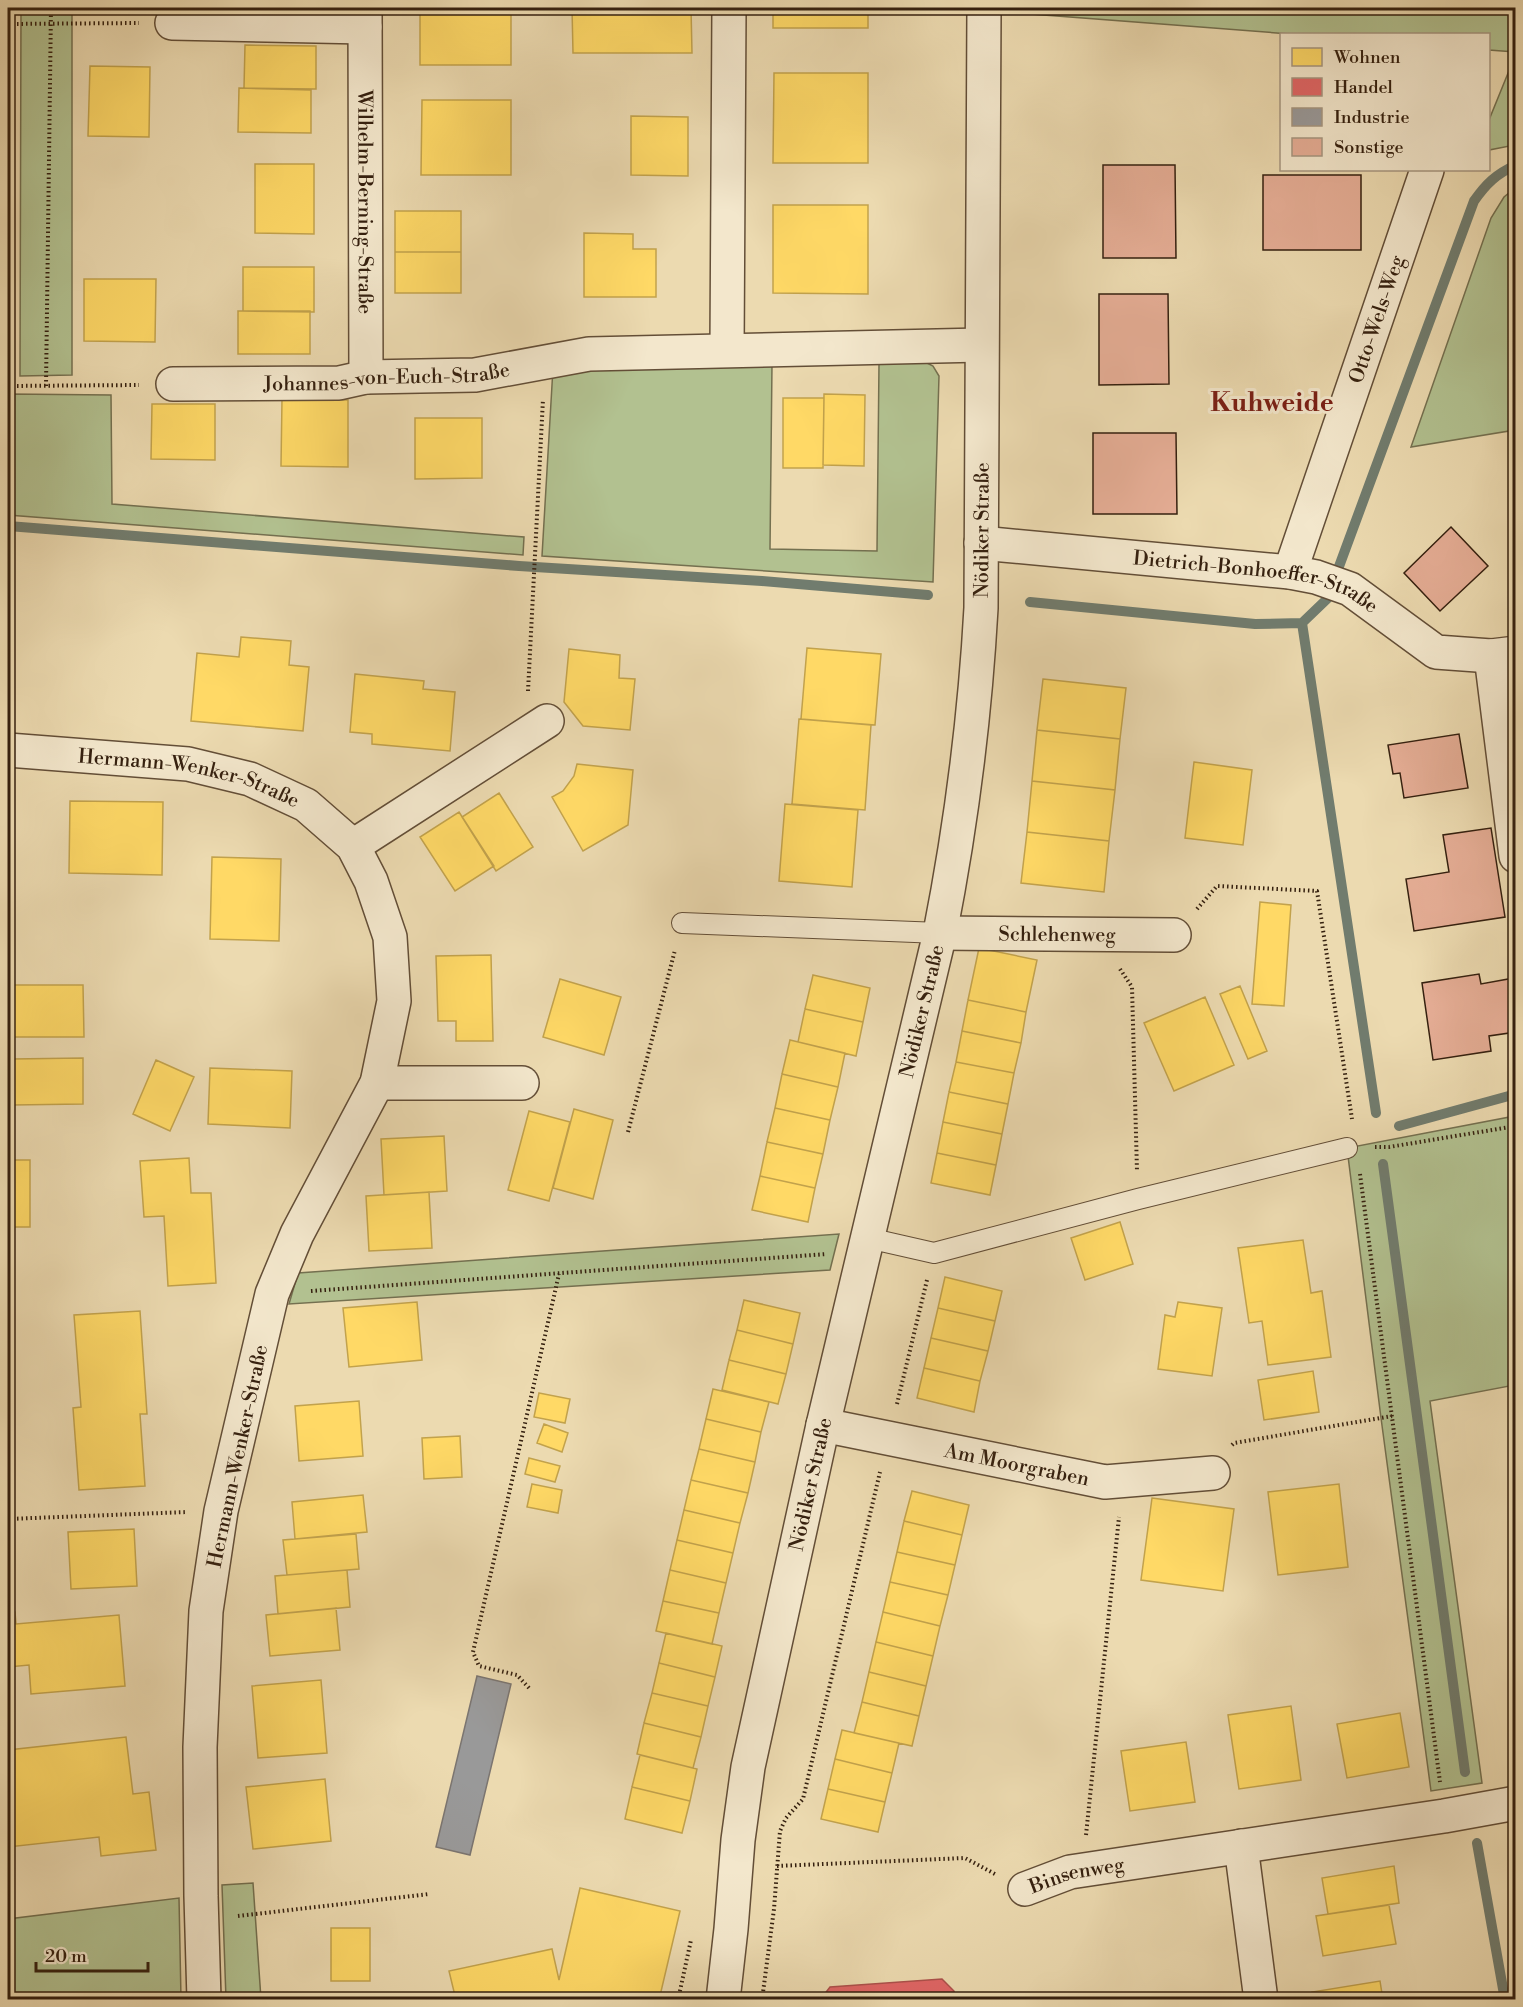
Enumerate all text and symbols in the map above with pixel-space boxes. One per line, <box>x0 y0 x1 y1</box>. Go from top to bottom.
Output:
legend <box>1280 33 1490 171</box>
text: Wohnen <box>1333 46 1401 69</box>
text: Handel <box>1334 76 1394 99</box>
street label: Wilhelm-Berning-Straße <box>351 89 377 314</box>
text: Industrie <box>1334 106 1410 129</box>
text: Sonstige <box>1334 136 1404 159</box>
street label: Otto-Wels-Weg <box>1344 252 1411 387</box>
street label: Johannes-von-Euch-Straße <box>262 358 512 397</box>
district label: Kuhweide <box>1210 387 1334 419</box>
street label: Nödiker Straße <box>970 462 996 598</box>
street label: Dietrich-Bonhoeffer-Straße <box>1132 546 1383 619</box>
street label: Hermann-Wenker-Straße <box>77 744 303 814</box>
street label: Schlehenweg <box>998 922 1116 949</box>
street label: Nödiker Straße <box>895 943 951 1080</box>
street label: Hermann-Wenker-Straße <box>203 1343 274 1570</box>
street label: Nödiker Straße <box>785 1415 838 1553</box>
street label: Am Moorgraben <box>941 1439 1091 1493</box>
street label: Binsenweg <box>1025 1853 1127 1901</box>
scale bar <box>36 1935 148 1973</box>
text: 20 m <box>45 1945 87 1968</box>

